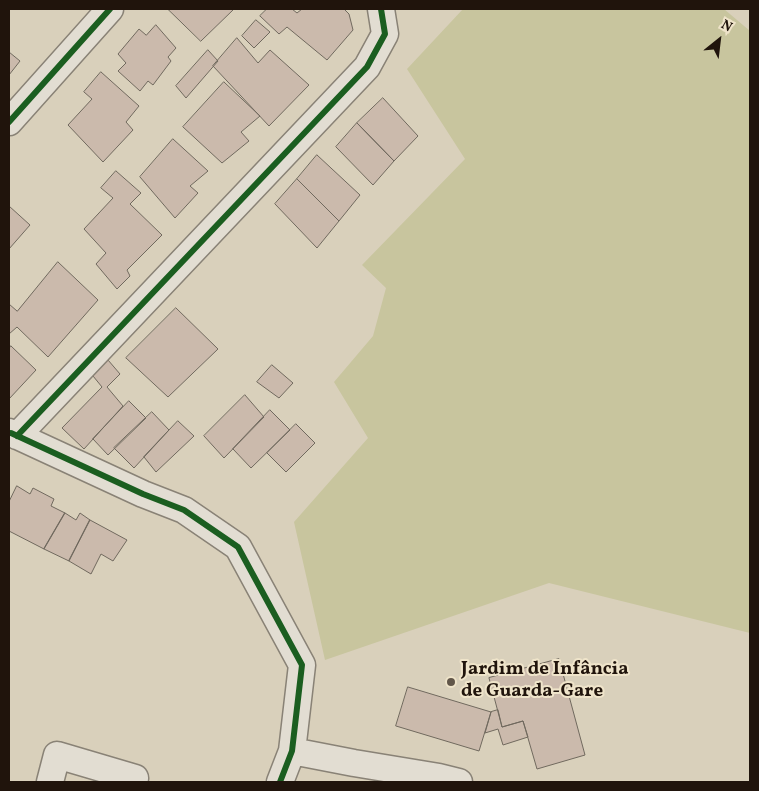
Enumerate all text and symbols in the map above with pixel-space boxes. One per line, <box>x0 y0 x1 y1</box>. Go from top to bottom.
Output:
north arrow <box>694 15 744 65</box>
text: N <box>717 16 736 37</box>
place label: Jardim de Infância de Guarda-Gare <box>461 660 629 704</box>
marker: Jardim de Infância de Guarda-Gare <box>445 676 457 688</box>

